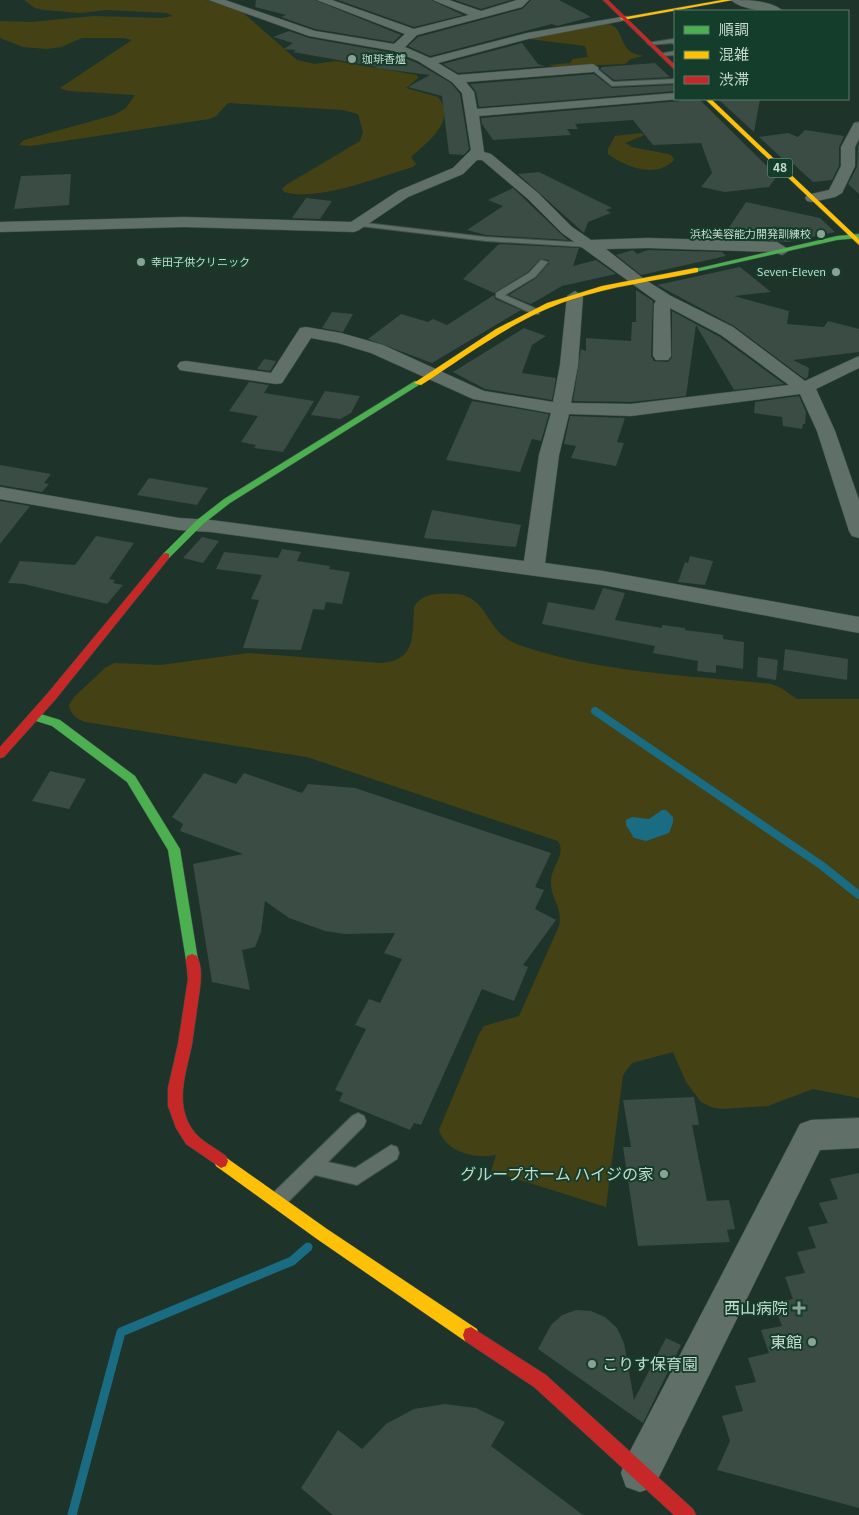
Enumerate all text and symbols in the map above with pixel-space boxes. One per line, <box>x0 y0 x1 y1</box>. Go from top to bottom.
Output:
legend <box>674 10 849 100</box>
text: 順調 <box>719 18 749 39</box>
text: 混雑 <box>719 43 749 64</box>
place label: 珈琲香爐 <box>362 50 406 66</box>
marker: 珈琲香爐 <box>346 53 358 65</box>
text: 渋滞 <box>719 68 749 89</box>
road number: 48 <box>768 158 792 178</box>
place label: 浜松美容能力開発訓練校 <box>690 225 811 241</box>
marker: 浜松美容能力開発訓練校 <box>815 228 827 240</box>
place label: 幸田子供クリニック <box>151 253 250 269</box>
marker: 幸田子供クリニック <box>135 256 147 268</box>
place label: Seven-Eleven <box>757 263 826 279</box>
marker: Seven-Eleven <box>830 266 842 278</box>
place label: グループホーム ハイジの家 <box>460 1161 654 1185</box>
marker: グループホーム ハイジの家 <box>658 1168 670 1180</box>
place label: 西山病院 <box>724 1295 788 1319</box>
marker: 西山病院 <box>792 1301 806 1315</box>
place label: 東館 <box>770 1329 802 1353</box>
marker: 東館 <box>806 1336 818 1348</box>
place label: こりす保育園 <box>602 1351 698 1375</box>
marker: こりす保育園 <box>586 1358 598 1370</box>

